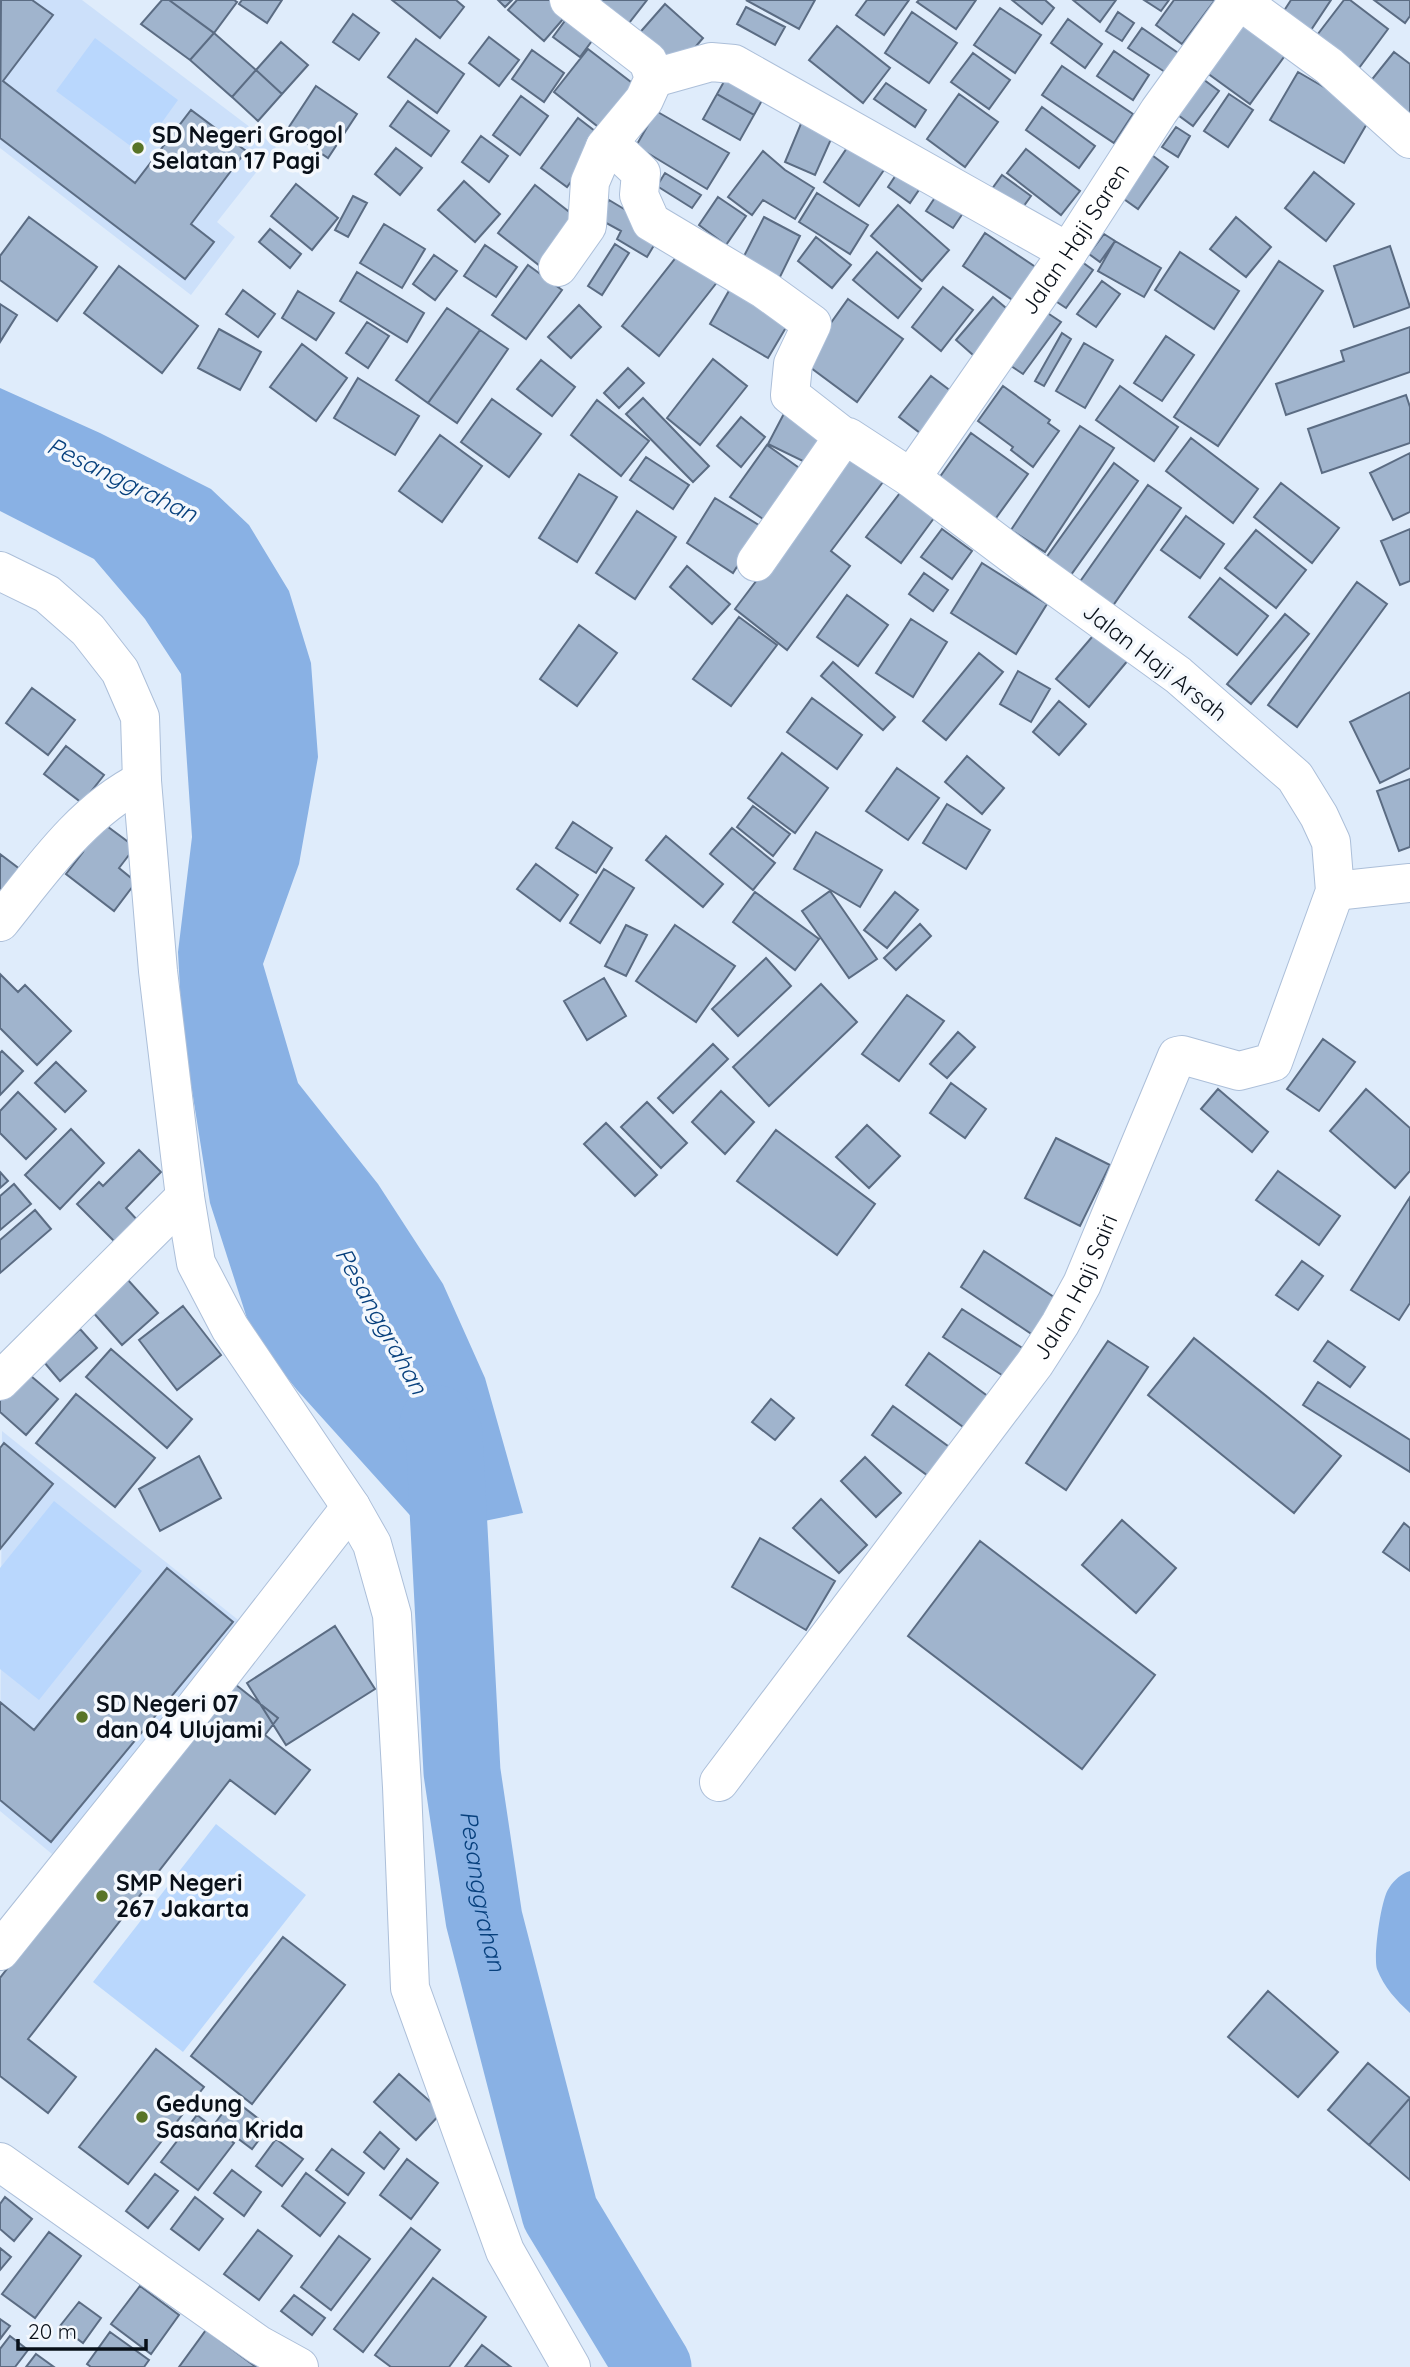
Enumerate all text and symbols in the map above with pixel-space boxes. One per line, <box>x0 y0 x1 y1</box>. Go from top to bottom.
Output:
place label: SD Negeri Grogol Selatan 17 Pagi <box>152 120 343 175</box>
marker: SD Negeri Grogol Selatan 17 Pagi <box>130 140 146 156</box>
street label: Jalan Haji Saren <box>1014 158 1135 320</box>
water label: Pesanggrahan <box>43 430 203 529</box>
street label: Jalan Haji Arsah <box>1077 596 1233 727</box>
street label: Jalan Haji Sairi <box>1026 1210 1123 1365</box>
water label: Pesanggrahan <box>329 1242 435 1400</box>
place label: SD Negeri 07 dan 04 Ulujami <box>96 1689 262 1744</box>
marker: SD Negeri 07 dan 04 Ulujami <box>74 1709 90 1725</box>
water label: Pesanggrahan <box>454 1809 513 1976</box>
place label: SMP Negeri 267 Jakarta <box>116 1868 249 1923</box>
marker: SMP Negeri 267 Jakarta <box>94 1888 110 1904</box>
place label: Gedung Sasana Krida <box>156 2089 304 2144</box>
marker: Gedung Sasana Krida <box>134 2109 150 2125</box>
scale bar <box>18 2308 145 2352</box>
text: 20 m <box>28 2318 77 2344</box>

